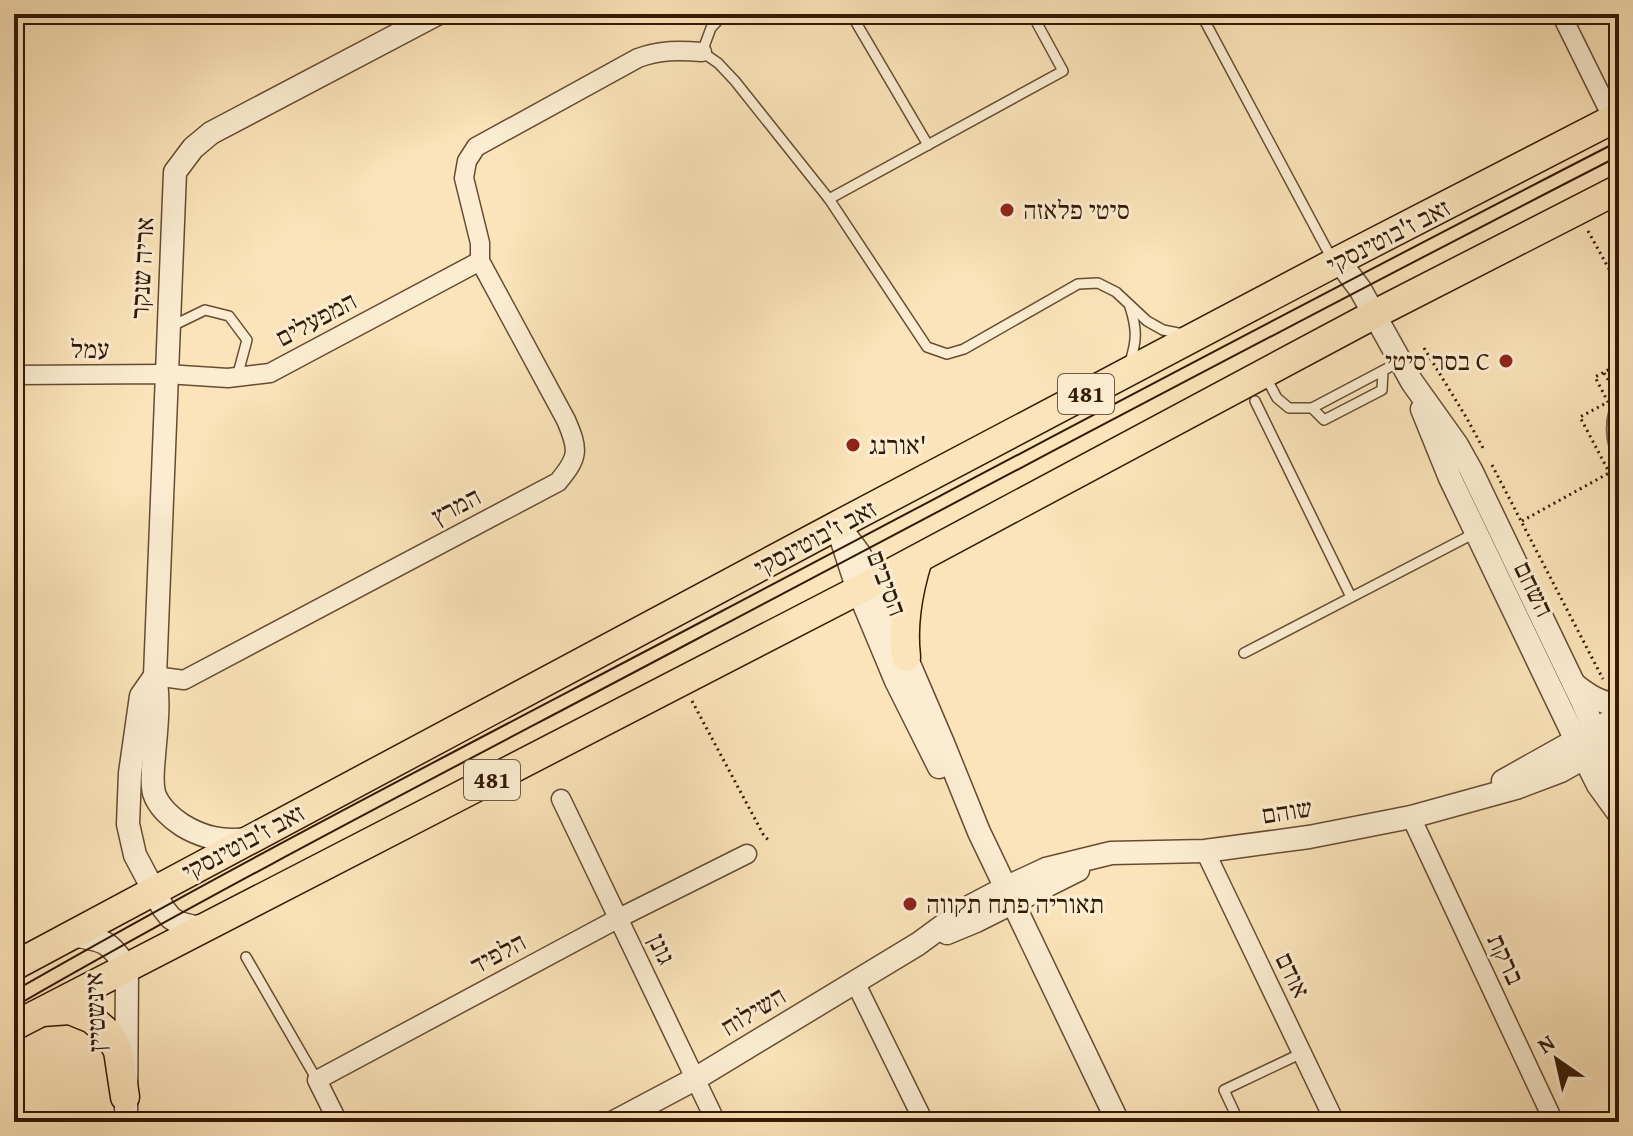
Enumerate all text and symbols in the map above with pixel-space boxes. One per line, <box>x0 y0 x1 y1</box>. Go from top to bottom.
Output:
street label: זאב ז'בוטינסקי <box>1319 188 1456 283</box>
place label: סיטי פלאזה <box>1023 190 1130 229</box>
marker: סיטי פלאזה <box>998 201 1016 219</box>
street label: אריה שנקר <box>119 216 164 320</box>
street label: המפעלים <box>268 281 363 356</box>
street label: עמל <box>71 329 109 368</box>
place label: בסר סיטי C <box>1385 341 1490 380</box>
marker: בסר סיטי C <box>1497 352 1515 370</box>
road number: 481 <box>1058 374 1114 414</box>
place label: אורנג' <box>869 425 927 464</box>
marker: אורנג' <box>844 436 862 454</box>
street label: המרץ <box>424 476 488 535</box>
street label: זאב ז'בוטינסקי <box>746 489 883 586</box>
street label: הסיבים <box>857 544 918 621</box>
street label: השחם <box>1504 554 1565 623</box>
road number: 481 <box>464 760 520 800</box>
street label: שוהם <box>1259 787 1315 834</box>
street label: זאב ז'בוטינסקי <box>174 793 311 890</box>
place label: תאוריה פתח תקווה <box>926 884 1104 923</box>
marker: תאוריה פתח תקווה <box>901 895 919 913</box>
street label: הלפיד <box>463 922 533 983</box>
street label: גונן <box>638 927 687 971</box>
street label: ברקת <box>1478 927 1535 991</box>
street label: אודם <box>1266 945 1321 1004</box>
street label: אינשטיין <box>73 971 116 1053</box>
street label: השילוח <box>712 976 793 1045</box>
north arrow <box>1517 1020 1597 1100</box>
text: N <box>1531 1026 1561 1061</box>

